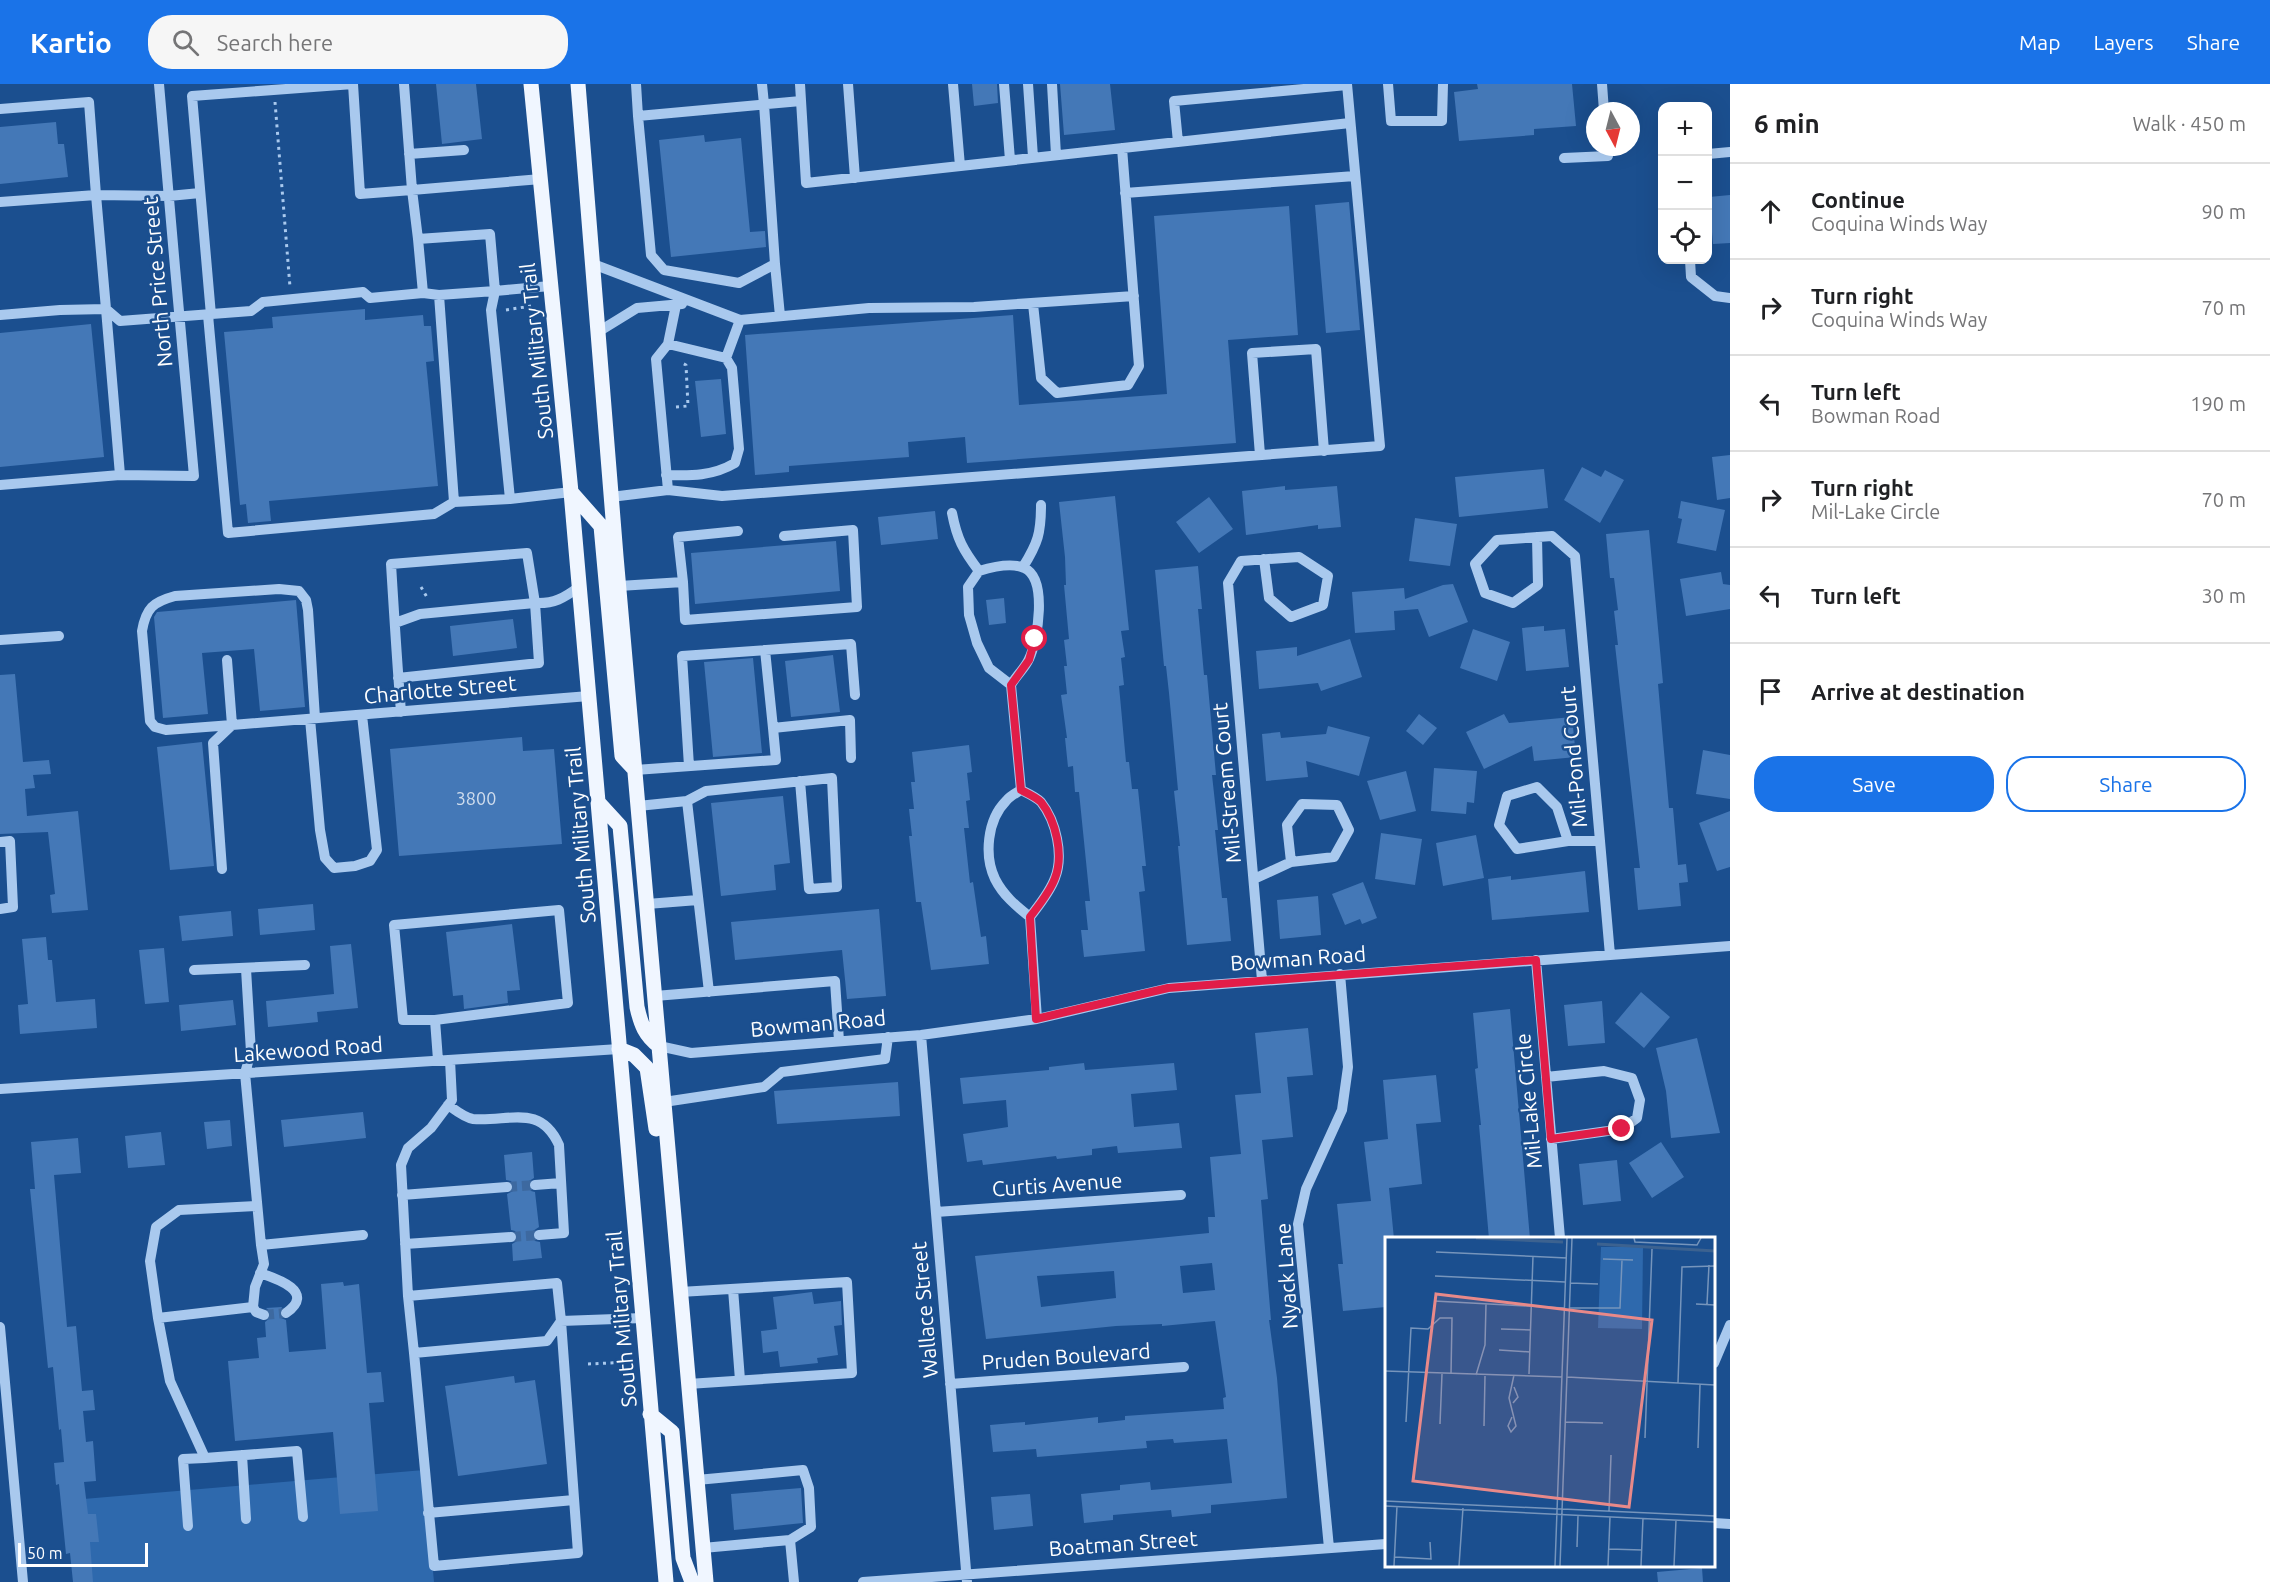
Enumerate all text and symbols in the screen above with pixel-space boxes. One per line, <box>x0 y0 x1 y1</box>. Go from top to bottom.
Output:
search box <box>148 15 568 69</box>
icon: search <box>169 26 202 59</box>
text: Kartio <box>30 27 112 58</box>
text: Search here <box>217 30 333 55</box>
text: Map <box>2019 30 2060 54</box>
text: Layers <box>2093 30 2154 54</box>
text: Share <box>2187 30 2240 54</box>
north arrow <box>1586 102 1640 156</box>
map controls <box>1658 102 1712 264</box>
button: + <box>1658 102 1712 156</box>
text: 6 min <box>1754 109 1820 138</box>
text: Walk · 450 m <box>2133 112 2246 135</box>
button: − <box>1658 156 1712 210</box>
text: Continue <box>1811 187 1905 212</box>
icon: ahead <box>1754 195 1787 228</box>
street label: North Price Street <box>138 196 176 368</box>
text: 90 m <box>2202 200 2246 223</box>
button: locate <box>1658 210 1712 264</box>
text: Coquina Winds Way <box>1811 212 1987 235</box>
street label: South Military Trail <box>515 262 557 440</box>
text: Turn right <box>1811 283 1913 308</box>
icon: right <box>1754 291 1787 324</box>
text: 70 m <box>2202 296 2246 319</box>
text: Coquina Winds Way <box>1811 308 1987 331</box>
text: Turn left <box>1811 379 1901 404</box>
icon: left <box>1754 387 1787 420</box>
text: 190 m <box>2190 392 2246 415</box>
text: Bowman Road <box>1811 404 1941 427</box>
text: Turn right <box>1811 475 1913 500</box>
icon: right <box>1754 483 1787 516</box>
text: 70 m <box>2202 488 2246 511</box>
text: Mil-Lake Circle <box>1811 500 1940 523</box>
icon: left <box>1754 579 1787 612</box>
text: Turn left <box>1811 583 1901 608</box>
text: 30 m <box>2202 584 2246 607</box>
route start <box>1021 625 1047 651</box>
street label: Charlotte Street <box>363 670 517 708</box>
icon: arrive <box>1754 675 1787 708</box>
text: Arrive at destination <box>1811 679 2025 704</box>
street label: Mil-Pond Court <box>1555 685 1591 829</box>
street label: Mil-Stream Court <box>1207 702 1245 864</box>
street label: South Military Trail <box>560 746 600 924</box>
button: Save <box>1754 756 1994 812</box>
button: Share <box>2006 756 2246 812</box>
house number: 3800 <box>456 788 496 808</box>
street label: Bowman Road <box>1229 941 1367 975</box>
street label: Bowman Road <box>749 1005 887 1041</box>
street label: Lakewood Road <box>233 1032 383 1066</box>
street label: Mil-Lake Circle <box>1510 1032 1546 1170</box>
route end <box>1608 1115 1634 1141</box>
street label: Curtis Avenue <box>991 1167 1123 1201</box>
street label: Nyack Lane <box>1270 1222 1302 1330</box>
street label: South Military Trail <box>601 1230 641 1408</box>
inset map <box>1385 1237 1715 1567</box>
street label: Wallace Street <box>906 1241 942 1379</box>
street label: Pruden Boulevard <box>981 1338 1151 1374</box>
street label: Boatman Street <box>1048 1526 1198 1560</box>
scale bar <box>18 1540 148 1568</box>
text: 50 m <box>27 1544 63 1562</box>

